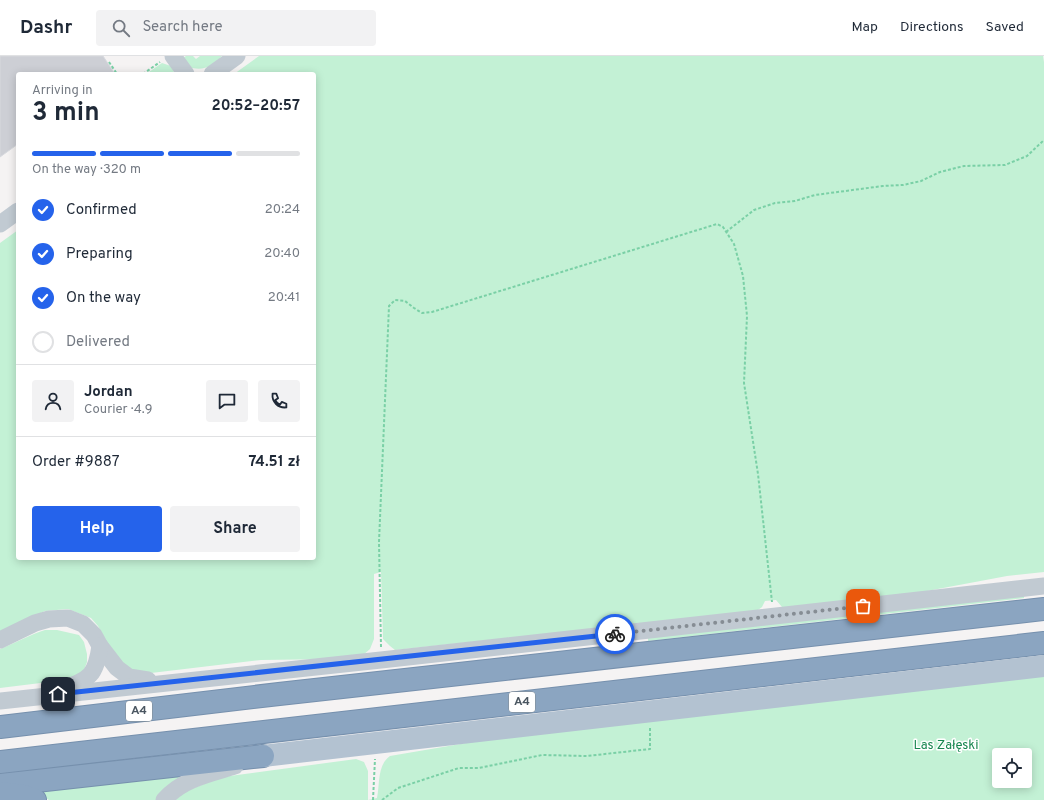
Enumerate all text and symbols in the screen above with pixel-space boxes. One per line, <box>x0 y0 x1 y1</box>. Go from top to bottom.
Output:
search box <box>96 10 376 46</box>
text: Dashr <box>20 16 72 40</box>
icon: search <box>110 17 132 39</box>
text: Search here <box>142 18 223 37</box>
text: Map <box>852 19 878 36</box>
text: Directions <box>900 19 964 36</box>
text: Saved <box>986 19 1024 36</box>
text: Arriving in <box>32 83 93 99</box>
text: 3 min <box>32 97 100 130</box>
text: 20:52–20:57 <box>212 97 300 116</box>
text: On the way · 320 m <box>32 162 141 178</box>
icon: check <box>32 199 54 221</box>
text: Confirmed <box>66 201 137 220</box>
text: 20:24 <box>265 202 300 218</box>
icon: check <box>32 243 54 265</box>
text: Preparing <box>66 245 133 264</box>
text: 20:40 <box>264 246 300 262</box>
icon: check <box>32 287 54 309</box>
text: On the way <box>66 289 141 308</box>
text: 20:41 <box>268 290 300 306</box>
text: Delivered <box>66 333 130 352</box>
button: person <box>32 380 74 422</box>
button: chat <box>206 380 248 422</box>
button: phone <box>258 380 300 422</box>
text: Jordan <box>84 383 133 402</box>
text: Courier · 4.9 <box>84 402 152 418</box>
text: Order #9887 <box>32 453 120 472</box>
text: 74.51 zł <box>248 453 300 472</box>
button: Help <box>32 506 162 552</box>
button: Share <box>170 506 300 552</box>
pin <box>846 589 880 623</box>
icon: bag <box>852 595 874 617</box>
courier <box>595 614 635 654</box>
icon: bike <box>604 623 626 645</box>
pin <box>41 677 75 711</box>
icon: home <box>47 683 69 705</box>
road number: A4 <box>509 692 535 712</box>
road number: A4 <box>126 701 152 721</box>
park label: Las Załęski <box>913 738 979 754</box>
map controls <box>992 748 1032 788</box>
button: locate <box>992 748 1032 788</box>

